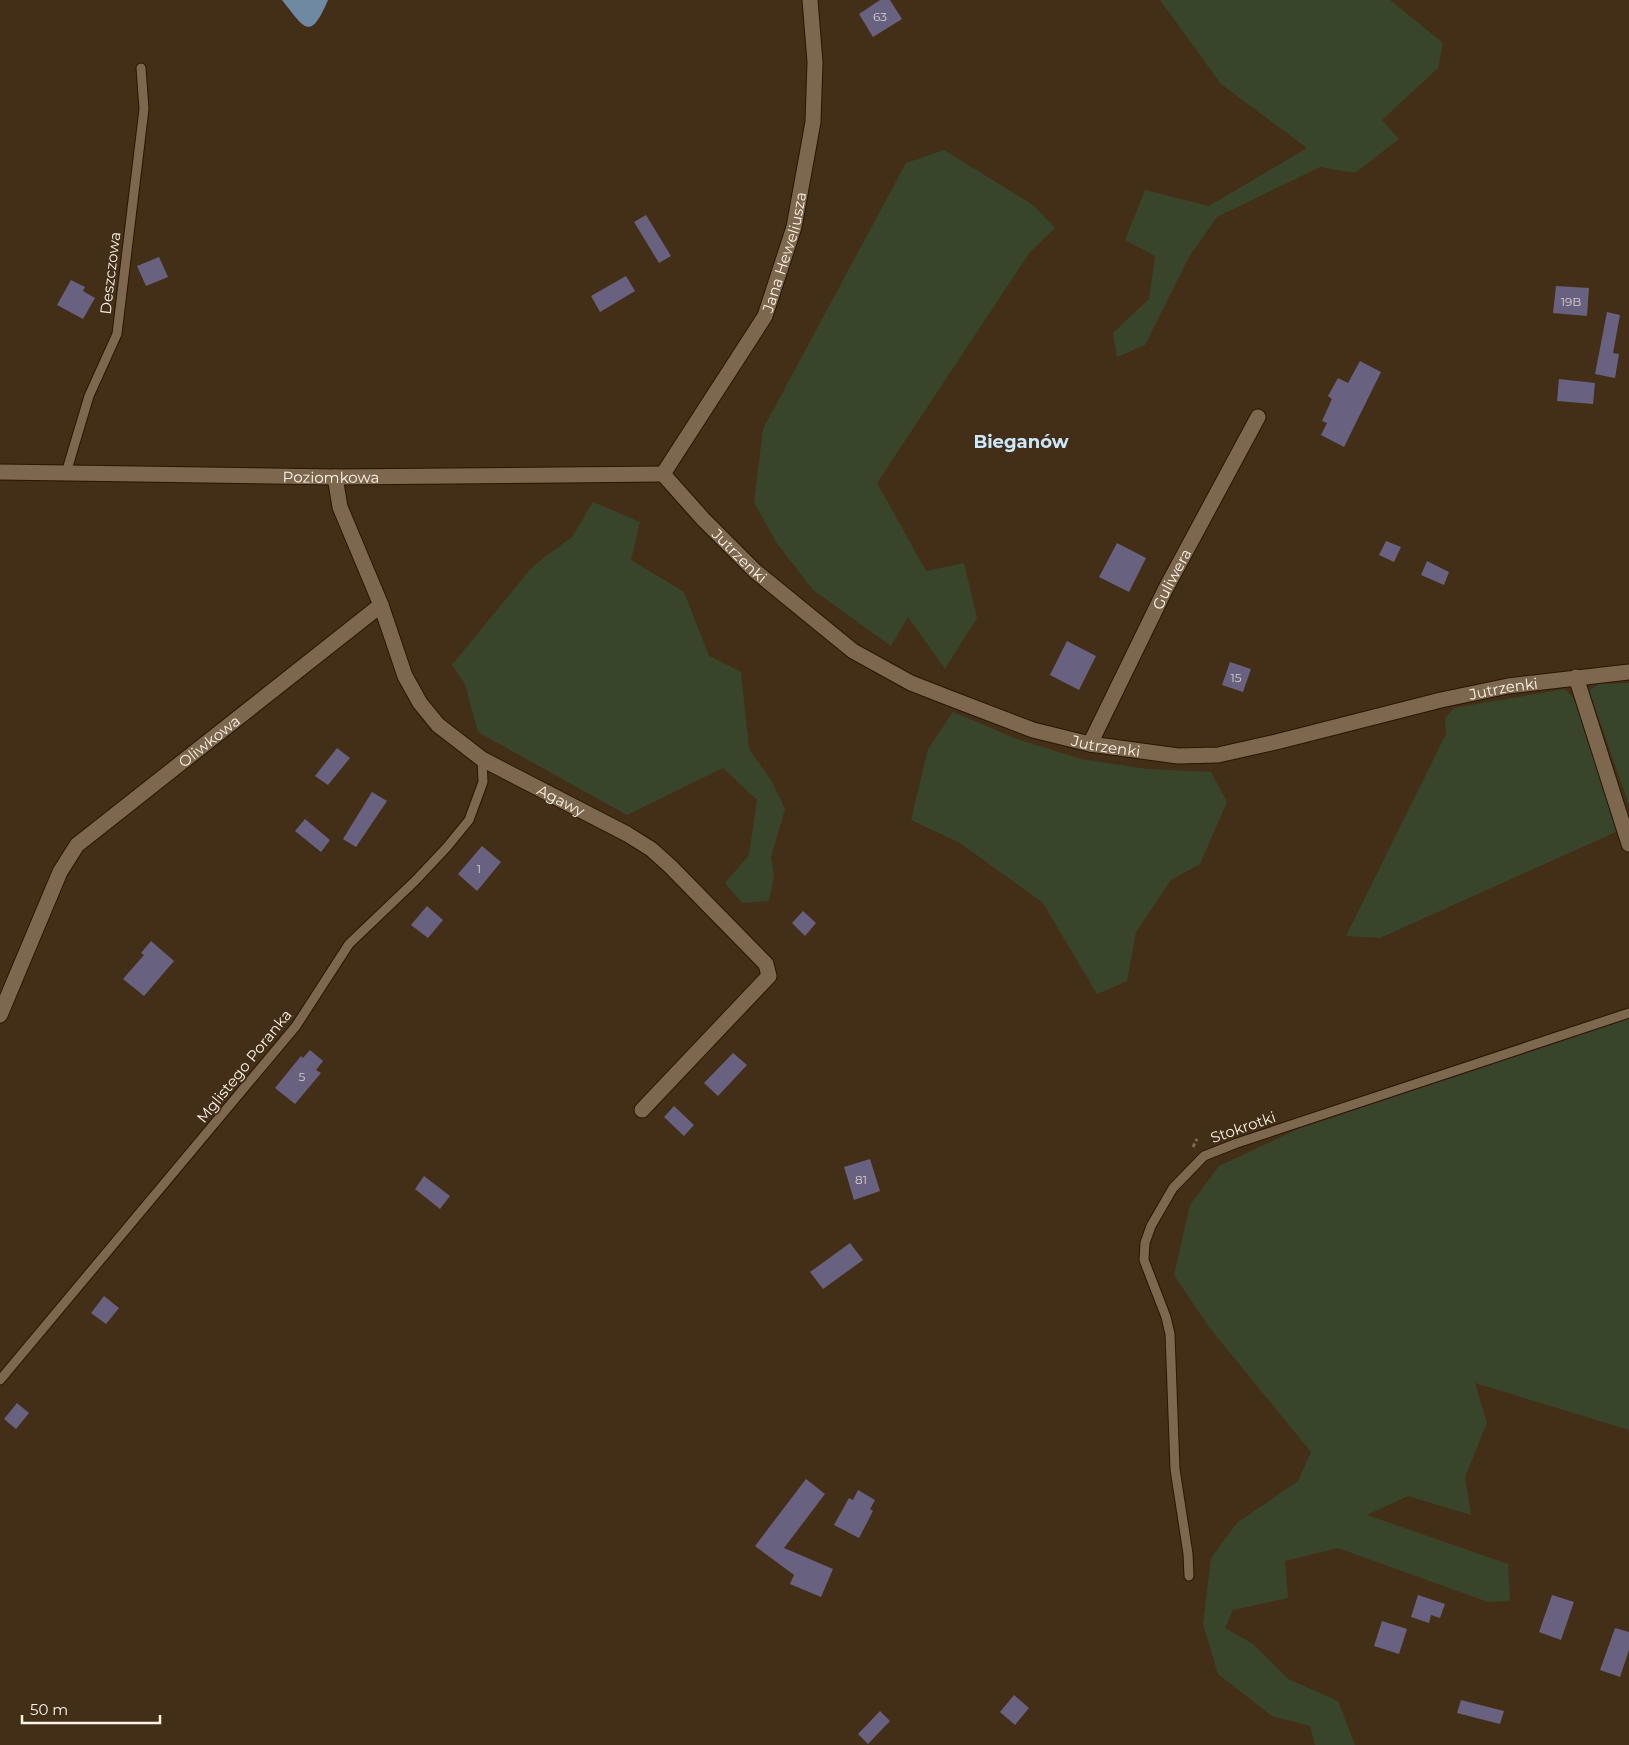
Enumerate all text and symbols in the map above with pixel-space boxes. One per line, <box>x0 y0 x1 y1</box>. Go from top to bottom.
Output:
house number: 63 <box>873 9 887 24</box>
street label: Jana Heweliusza <box>757 190 810 315</box>
street label: Deszczowa <box>96 231 124 315</box>
house number: 19B <box>1561 294 1581 309</box>
district label: Bieganów <box>973 431 1069 453</box>
street label: Poziomkowa <box>283 467 379 487</box>
street label: Jutrzenki <box>708 524 771 587</box>
street label: Guliwera <box>1148 545 1195 612</box>
house number: 15 <box>1230 670 1242 685</box>
street label: Jutrzenki <box>1466 673 1539 704</box>
street label: Oliwkowa <box>174 711 244 771</box>
street label: Jutrzenki <box>1069 730 1142 760</box>
street label: Agawy <box>534 780 589 820</box>
house number: 1 <box>477 861 481 876</box>
street label: Mglistego Poranka <box>192 1005 296 1127</box>
house number: 5 <box>299 1069 306 1084</box>
street label: Stokrotki <box>1208 1107 1278 1147</box>
house number: 81 <box>855 1172 867 1187</box>
scale bar <box>22 1692 160 1724</box>
text: 50 m <box>30 1700 68 1719</box>

